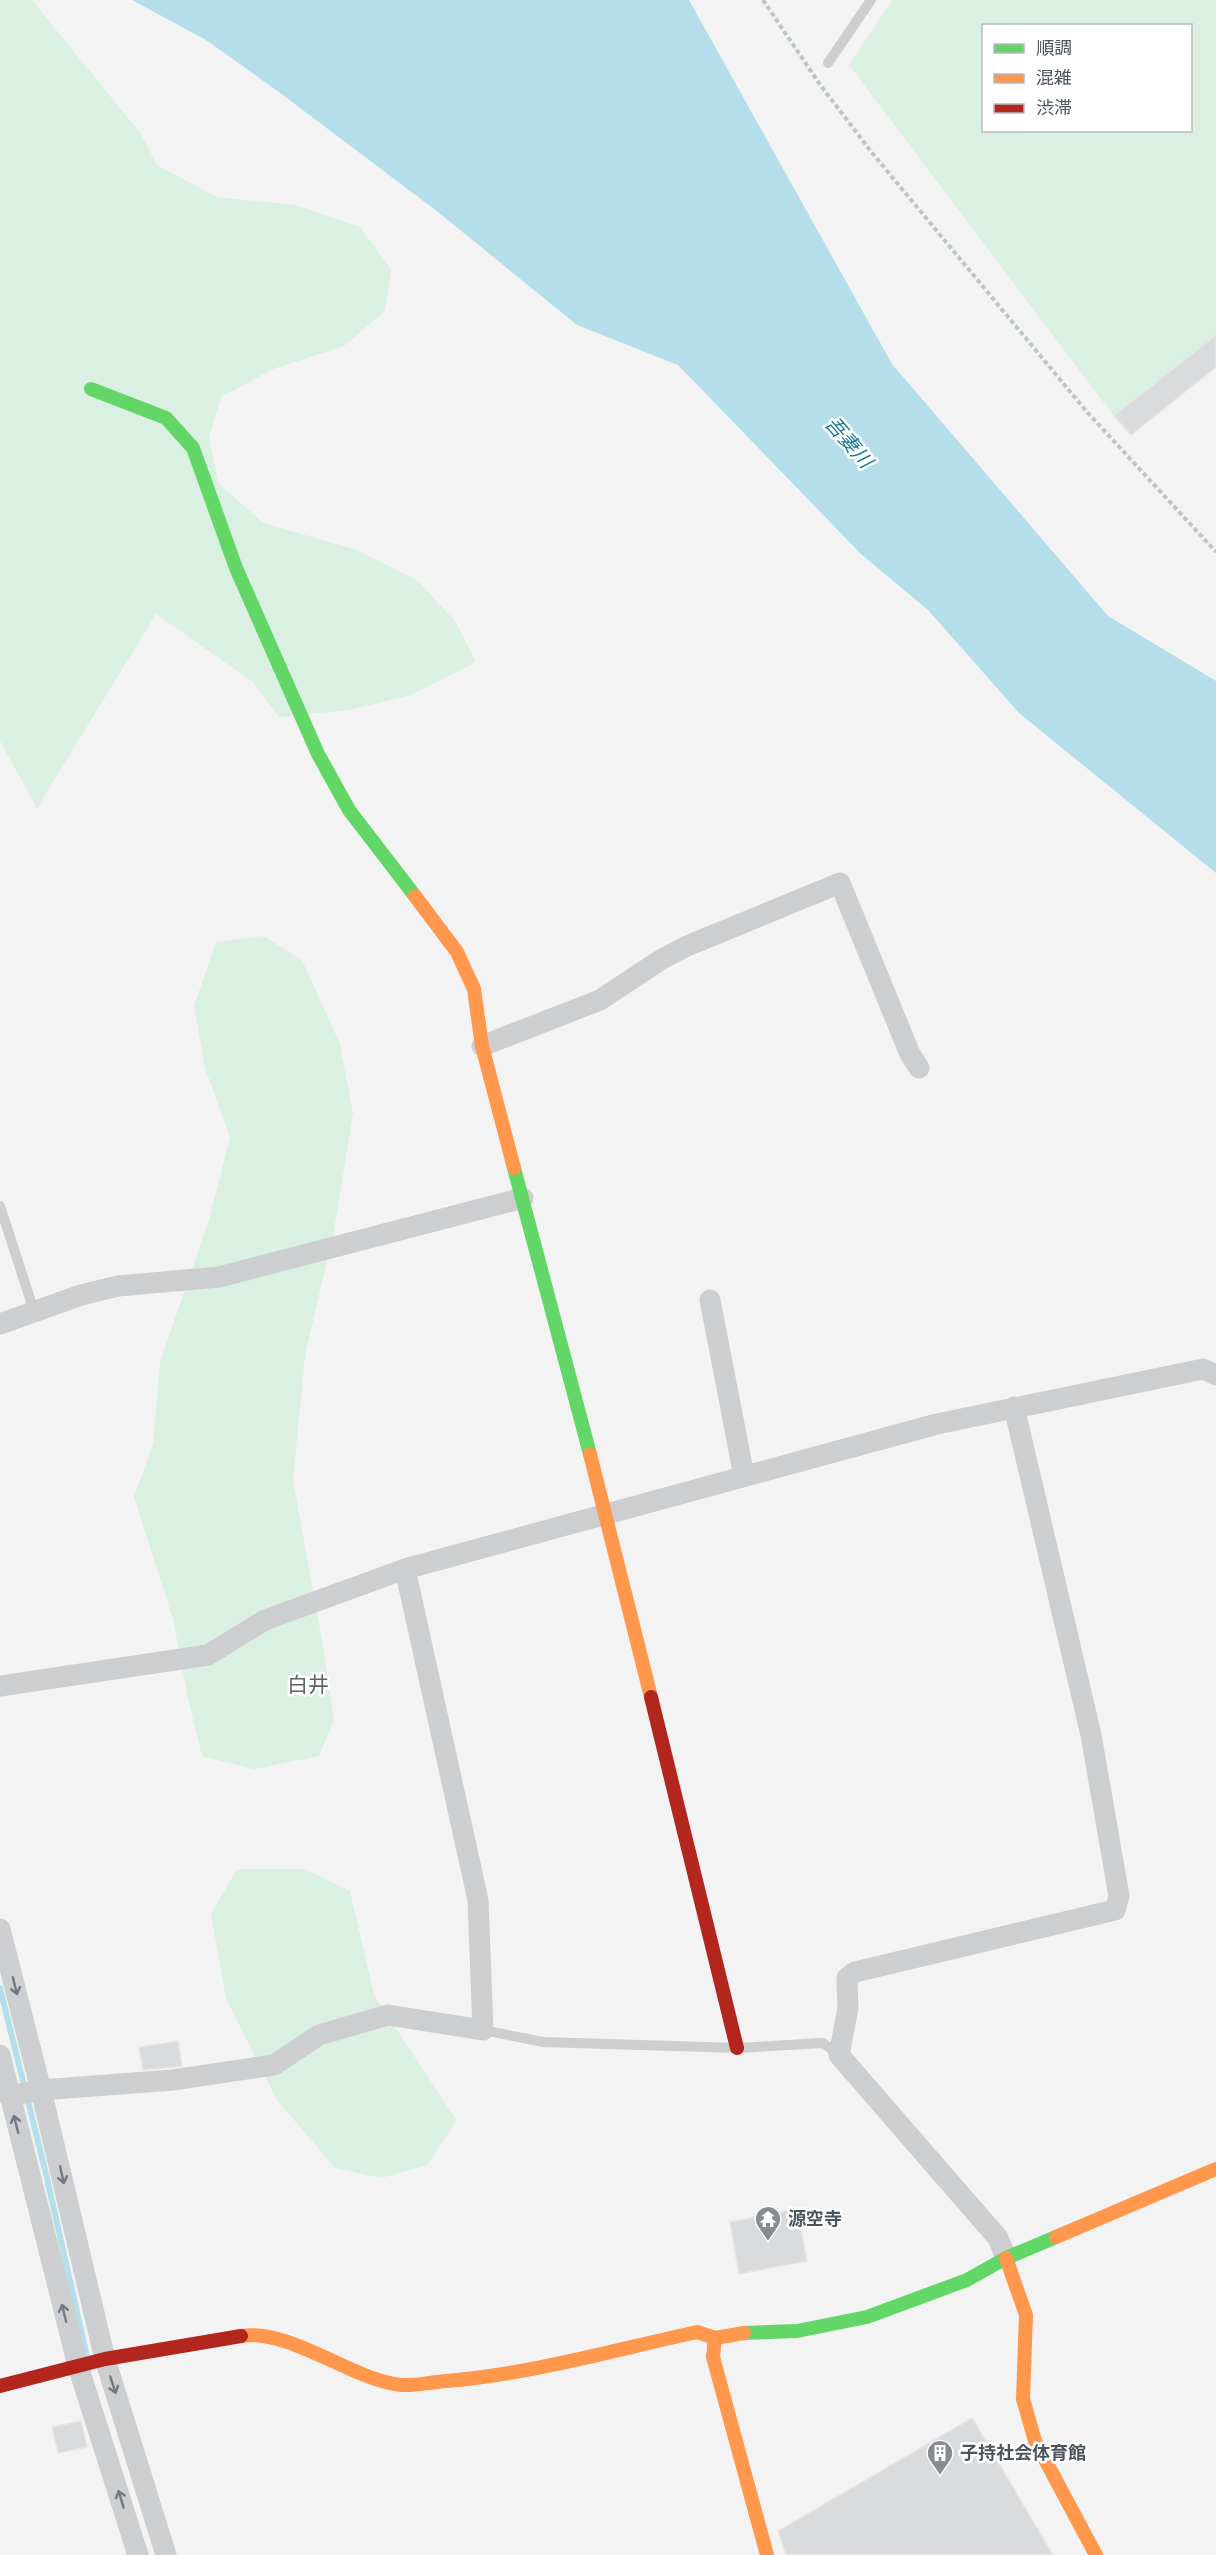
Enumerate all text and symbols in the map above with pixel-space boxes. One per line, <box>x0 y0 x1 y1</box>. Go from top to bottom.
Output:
legend <box>982 24 1192 132</box>
text: 順調 <box>1036 37 1072 59</box>
text: 混雑 <box>1036 67 1072 89</box>
text: 渋滞 <box>1036 97 1072 119</box>
water label: 吾妻川 <box>820 411 879 474</box>
district label: 白井 <box>287 1672 329 1697</box>
one-way arrow <box>10 1976 21 1995</box>
one-way arrow <box>10 2114 22 2133</box>
one-way arrow <box>56 2165 68 2184</box>
temple icon: 源空寺 <box>753 2204 783 2242</box>
place label: 源空寺 <box>788 2208 842 2230</box>
one-way arrow <box>58 2303 70 2322</box>
one-way arrow <box>108 2375 119 2394</box>
building icon: 子持社会体育館 <box>925 2438 955 2476</box>
place label: 子持社会体育館 <box>960 2442 1086 2464</box>
one-way arrow <box>115 2490 126 2509</box>

